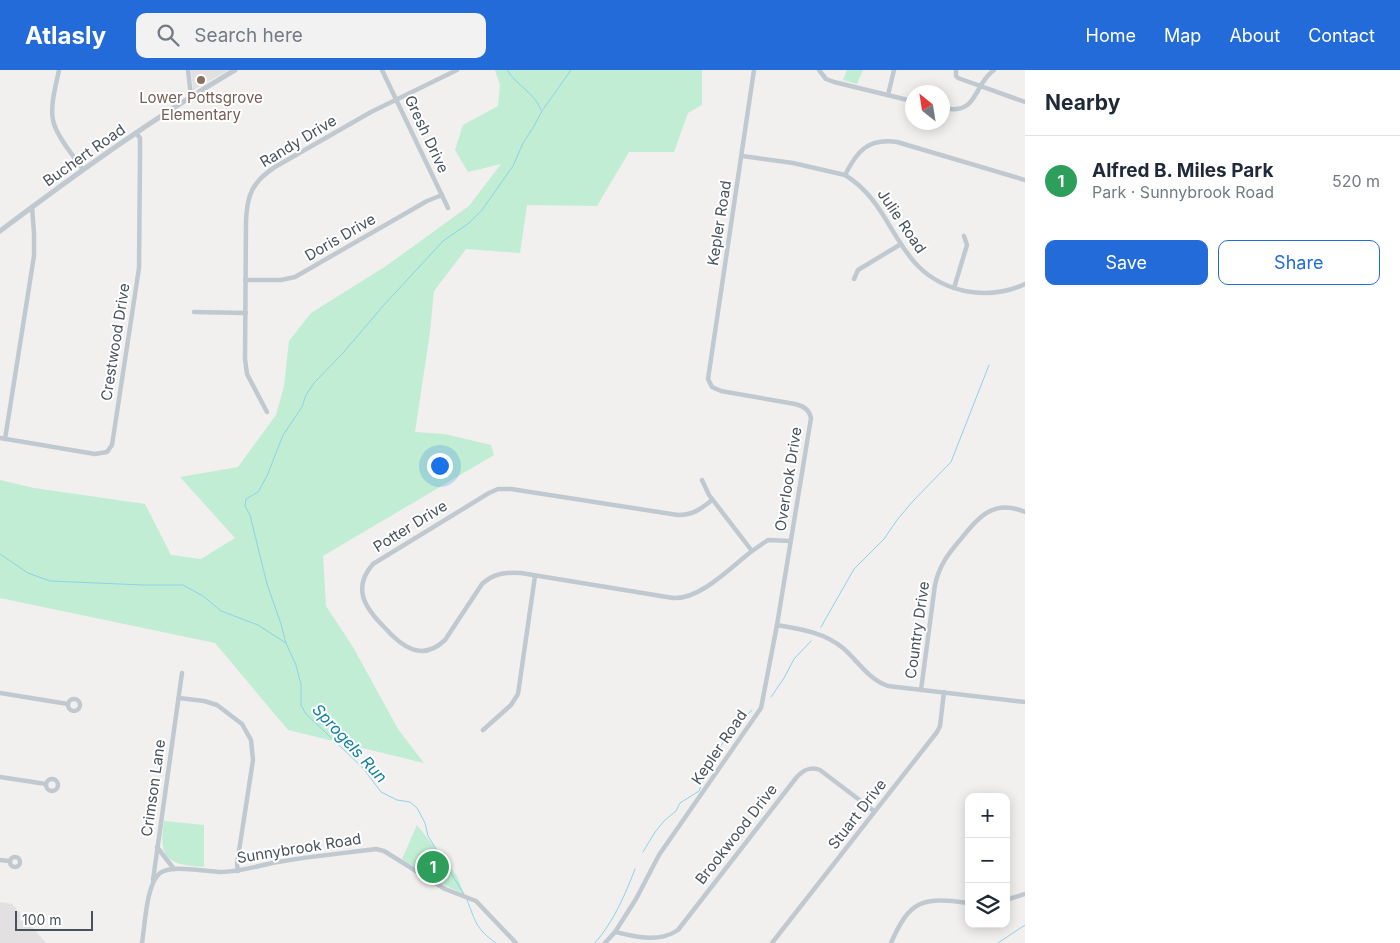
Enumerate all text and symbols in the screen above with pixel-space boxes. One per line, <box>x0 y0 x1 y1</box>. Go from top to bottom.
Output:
search box <box>136 13 486 58</box>
text: Atlasly <box>25 21 106 50</box>
icon: search <box>154 21 182 49</box>
text: Search here <box>194 24 303 47</box>
text: Home <box>1086 25 1136 46</box>
text: Map <box>1164 25 1201 46</box>
text: About <box>1229 25 1280 46</box>
text: Contact <box>1308 25 1375 46</box>
marker: Lower Pottsgrove Elementary <box>195 74 207 86</box>
north arrow <box>905 85 950 130</box>
place label: Lower Pottsgrove Elementary <box>139 88 263 124</box>
text: Nearby <box>1045 90 1120 115</box>
street label: Gresh Drive <box>401 92 453 176</box>
street label: Randy Drive <box>256 111 340 171</box>
street label: Buchert Road <box>39 120 129 190</box>
text: Alfred B. Miles Park <box>1092 159 1273 182</box>
text: 1 <box>1058 171 1064 191</box>
text: 520 m <box>1332 171 1380 191</box>
street label: Kepler Road <box>703 179 735 267</box>
text: Park · Sunnybrook Road <box>1092 182 1274 202</box>
street label: Julie Road <box>873 185 931 257</box>
street label: Doris Drive <box>301 209 379 265</box>
button: Save <box>1045 240 1208 285</box>
button: Share <box>1218 240 1380 285</box>
street label: Crestwood Drive <box>96 282 134 402</box>
street label: Overlook Drive <box>770 425 806 533</box>
your location <box>427 453 453 479</box>
street label: Potter Drive <box>370 496 450 556</box>
street label: Country Drive <box>901 580 933 680</box>
water label: Sprogels Run <box>308 699 392 787</box>
street label: Kepler Road <box>687 706 751 788</box>
street label: Crimson Lane <box>137 738 169 838</box>
street label: Stuart Drive <box>824 775 890 853</box>
street label: Brookwood Drive <box>691 780 781 888</box>
map controls <box>965 793 1010 928</box>
button: + <box>965 793 1010 838</box>
street label: Sunnybrook Road <box>235 829 363 867</box>
button: − <box>965 838 1010 883</box>
pin: 1 <box>417 848 449 886</box>
button: layers <box>965 883 1010 928</box>
scale bar <box>15 908 92 931</box>
text: 100 m <box>22 911 62 928</box>

